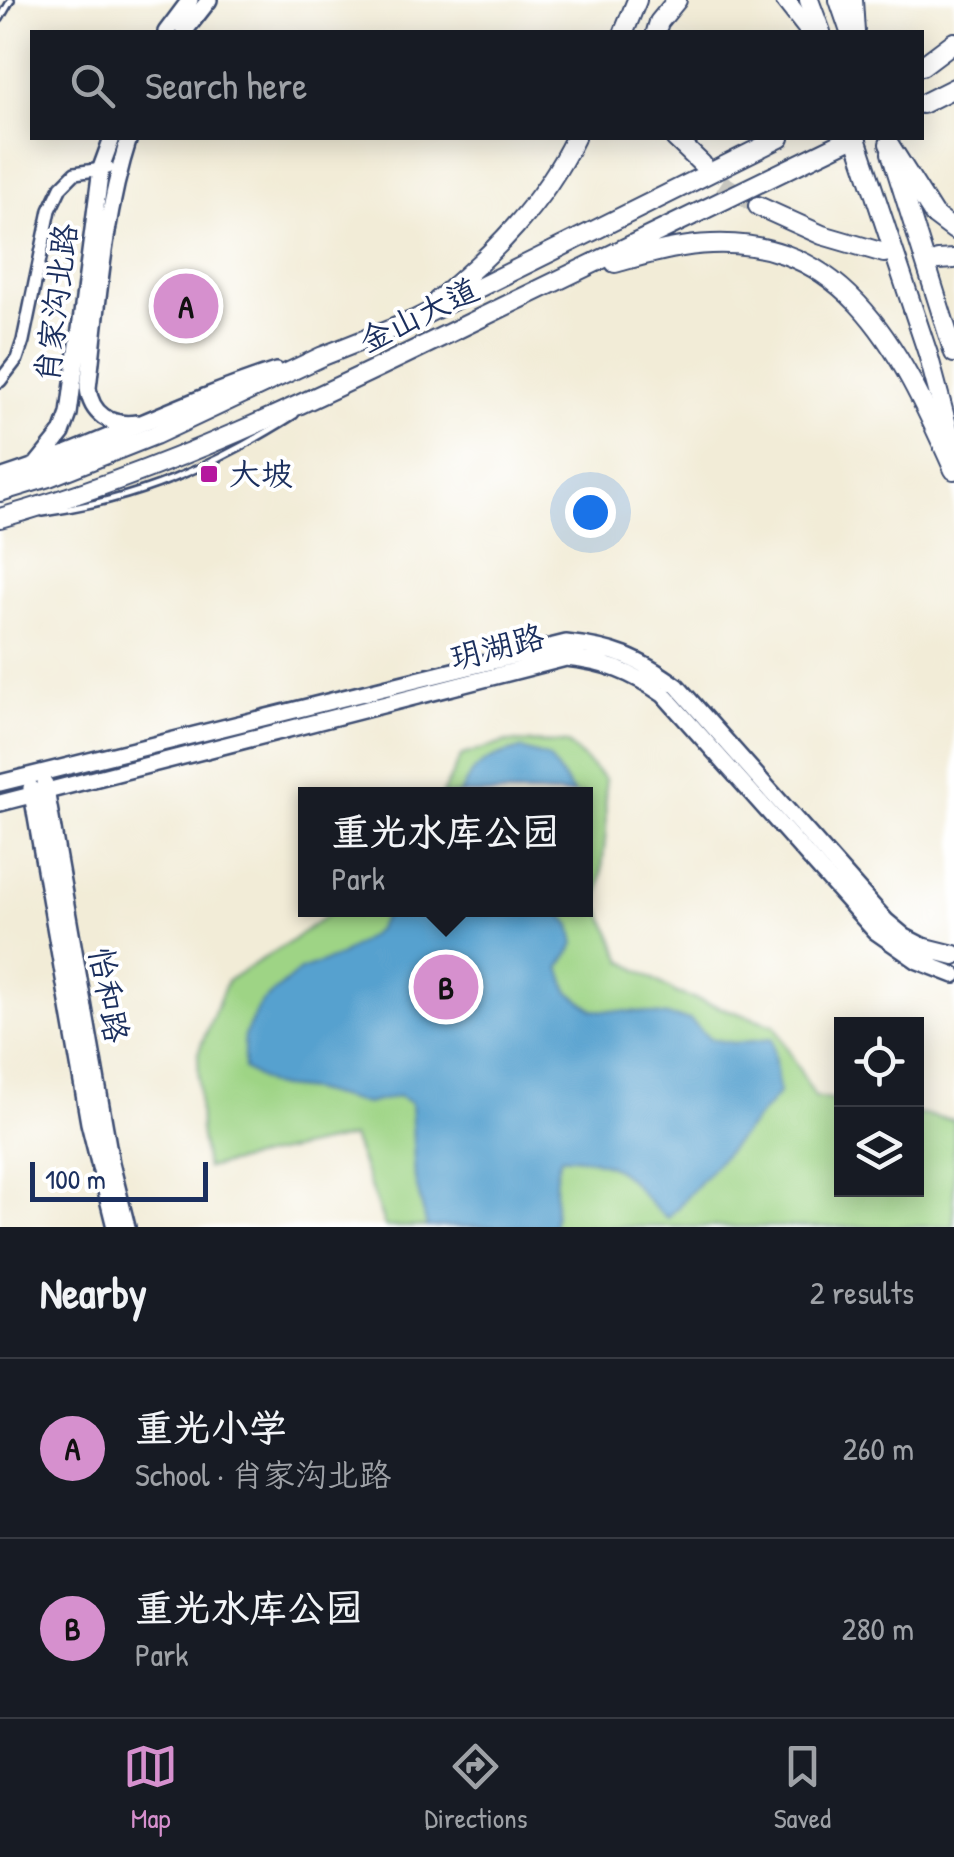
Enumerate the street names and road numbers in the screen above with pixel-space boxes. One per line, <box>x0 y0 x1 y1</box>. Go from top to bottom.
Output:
street label: 肖家沟北路 <box>24 221 87 385</box>
street label: 金山大道 <box>352 267 486 362</box>
street label: 玥湖路 <box>445 614 549 679</box>
street label: 怡和路 <box>80 944 139 1046</box>

